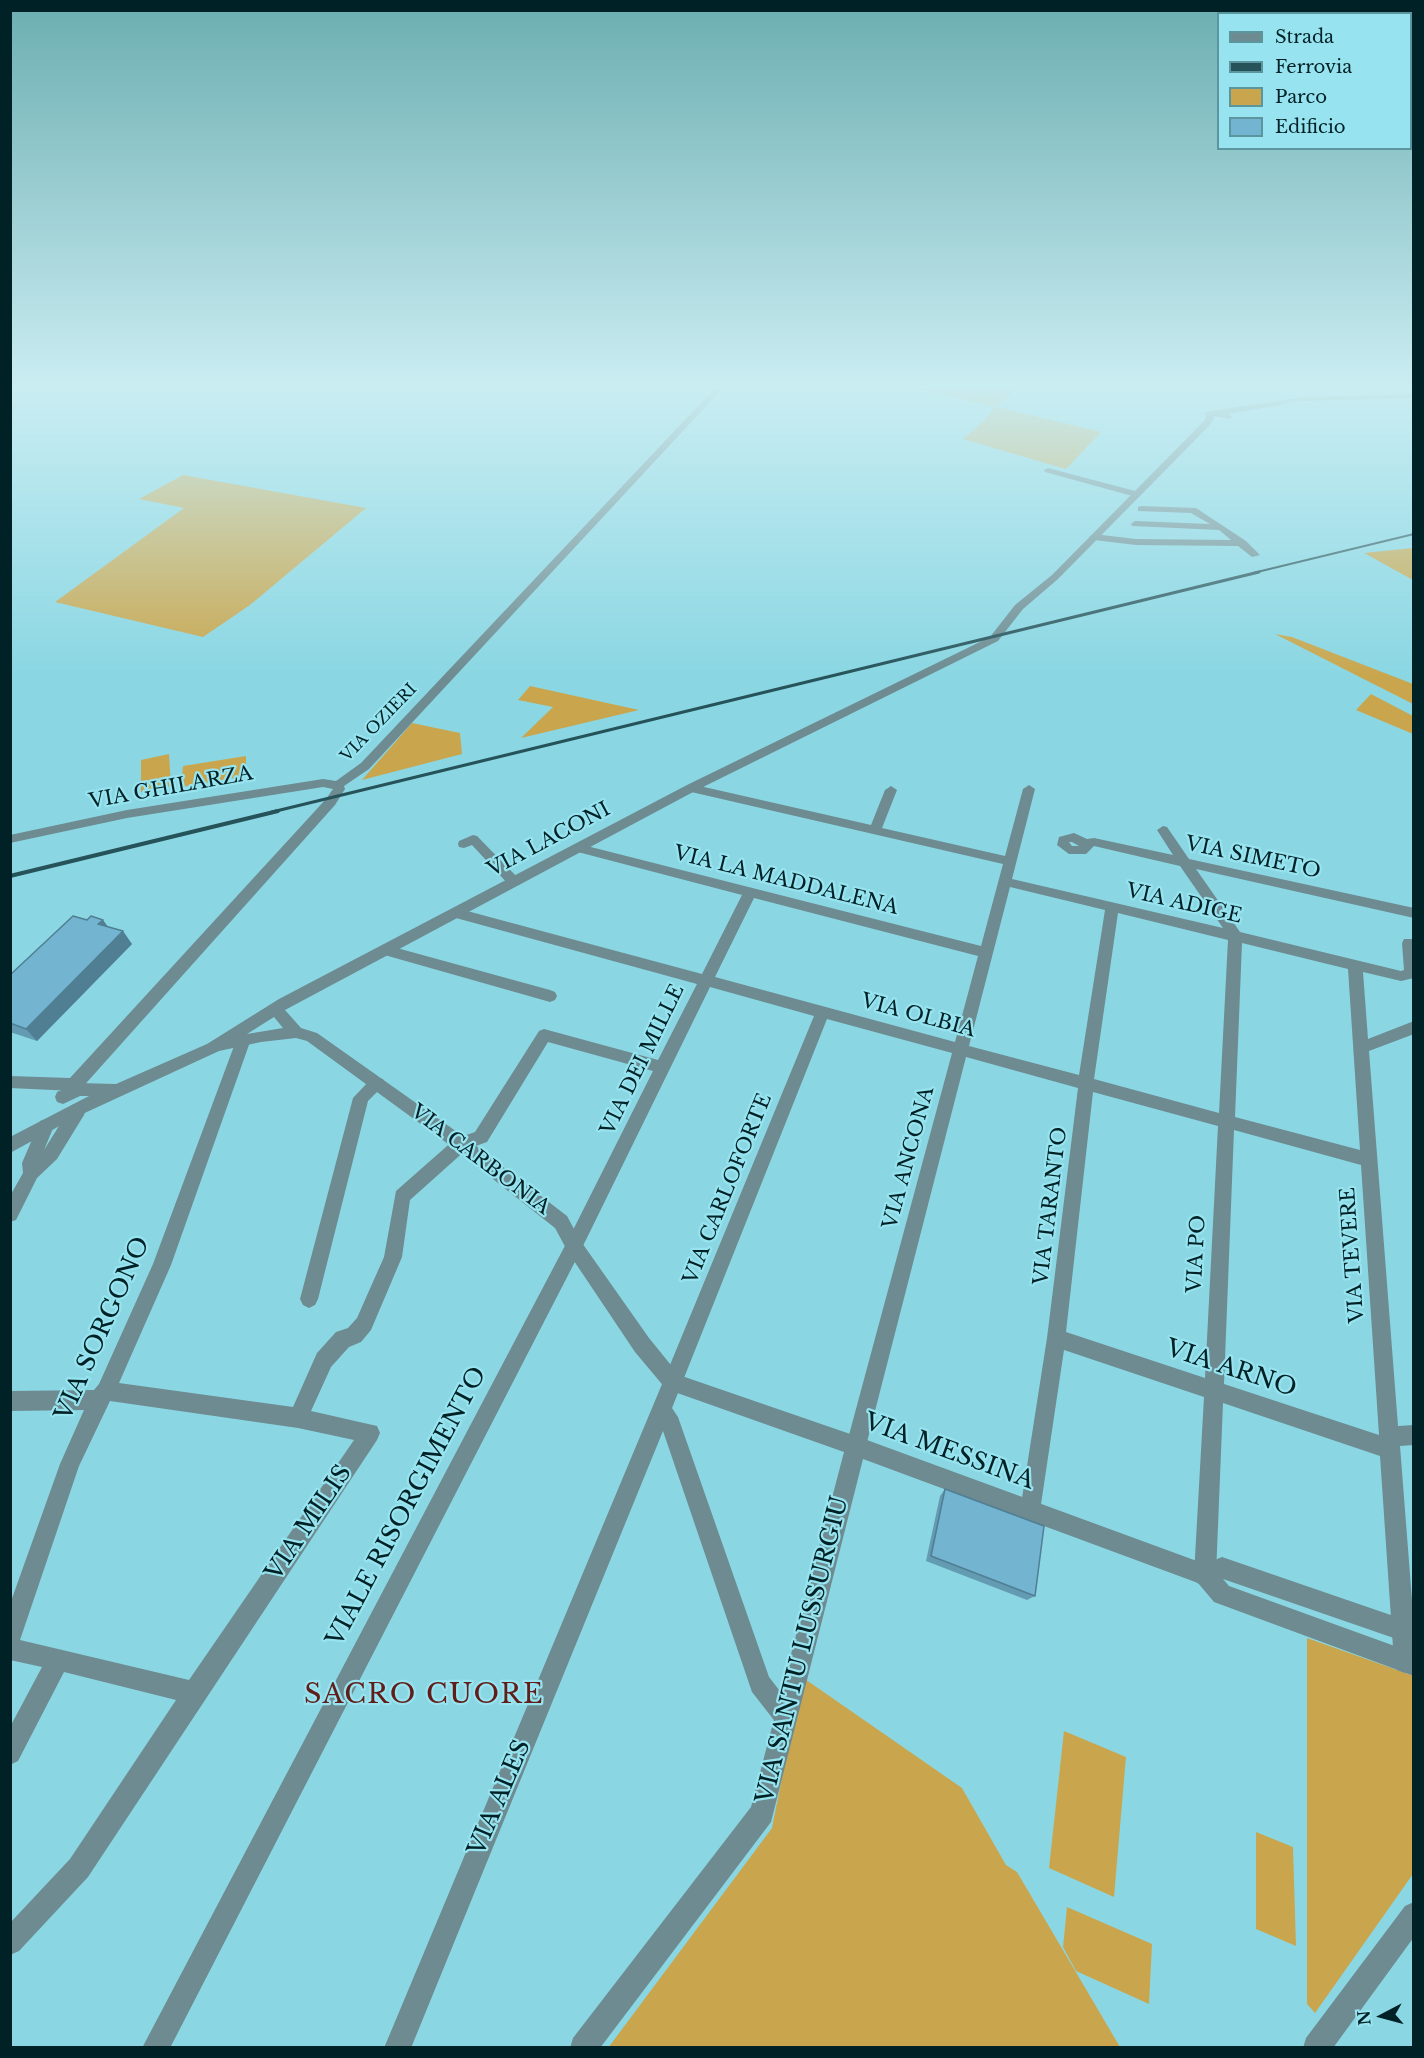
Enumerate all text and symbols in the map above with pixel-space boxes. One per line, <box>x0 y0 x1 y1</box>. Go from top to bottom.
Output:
legend <box>1217 12 1412 150</box>
text: Strada <box>1275 26 1334 48</box>
text: Ferrovia <box>1275 56 1352 78</box>
text: Parco <box>1275 86 1327 108</box>
text: Edificio <box>1275 116 1346 138</box>
street label: VIA OZIERI <box>337 680 421 766</box>
street label: VIA GHILARZA <box>87 762 255 814</box>
street label: VIA LACONI <box>483 798 615 882</box>
street label: VIA SIMETO <box>1183 832 1323 884</box>
street label: VIA LA MADDALENA <box>671 841 901 921</box>
street label: VIA ADIGE <box>1124 879 1244 929</box>
street label: VIA DEI MILLE <box>596 981 690 1139</box>
street label: VIA OLBIA <box>858 989 978 1043</box>
street label: VIA ANCONA <box>878 1084 940 1232</box>
street label: VIA CARLOFORTE <box>679 1090 777 1288</box>
street label: VIA CARBONIA <box>406 1100 554 1220</box>
street label: VIA TARANTO <box>1029 1126 1073 1286</box>
street label: VIA TEVERE <box>1336 1186 1370 1324</box>
street label: VIA PO <box>1183 1215 1211 1293</box>
street label: VIA SORGONO <box>50 1233 156 1425</box>
street label: VIA ARNO <box>1162 1334 1300 1404</box>
street label: VIALE RISORGIMENTO <box>321 1362 493 1652</box>
street label: VIA MESSINA <box>860 1408 1038 1496</box>
street label: VIA MILIS <box>260 1460 358 1586</box>
street label: VIA SANTU LUSSURGIU <box>751 1493 855 1807</box>
district label: SACRO CUORE <box>304 1679 544 1711</box>
street label: VIA ALES <box>463 1736 537 1860</box>
north arrow <box>1352 1986 1412 2046</box>
text: N <box>1353 2009 1375 2026</box>

